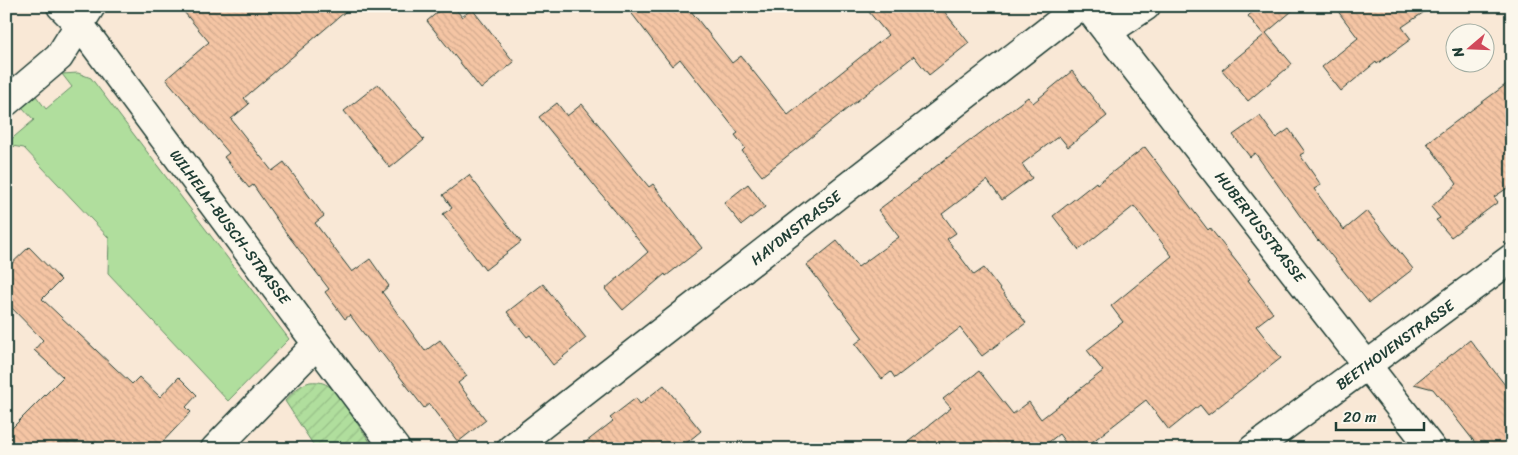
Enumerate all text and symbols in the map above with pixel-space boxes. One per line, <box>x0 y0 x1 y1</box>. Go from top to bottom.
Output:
north arrow <box>1446 22 1496 72</box>
text: N <box>1445 43 1472 62</box>
street label: WILHELM-BUSCH-STRASSE <box>163 144 298 312</box>
street label: HUBERTUSSTRASSE <box>1208 166 1313 290</box>
street label: HAYDNSTRASSE <box>745 183 849 272</box>
street label: BEETHOVENSTRASSE <box>1330 292 1461 397</box>
scale bar <box>1336 400 1423 432</box>
text: 20 m <box>1343 404 1377 430</box>

